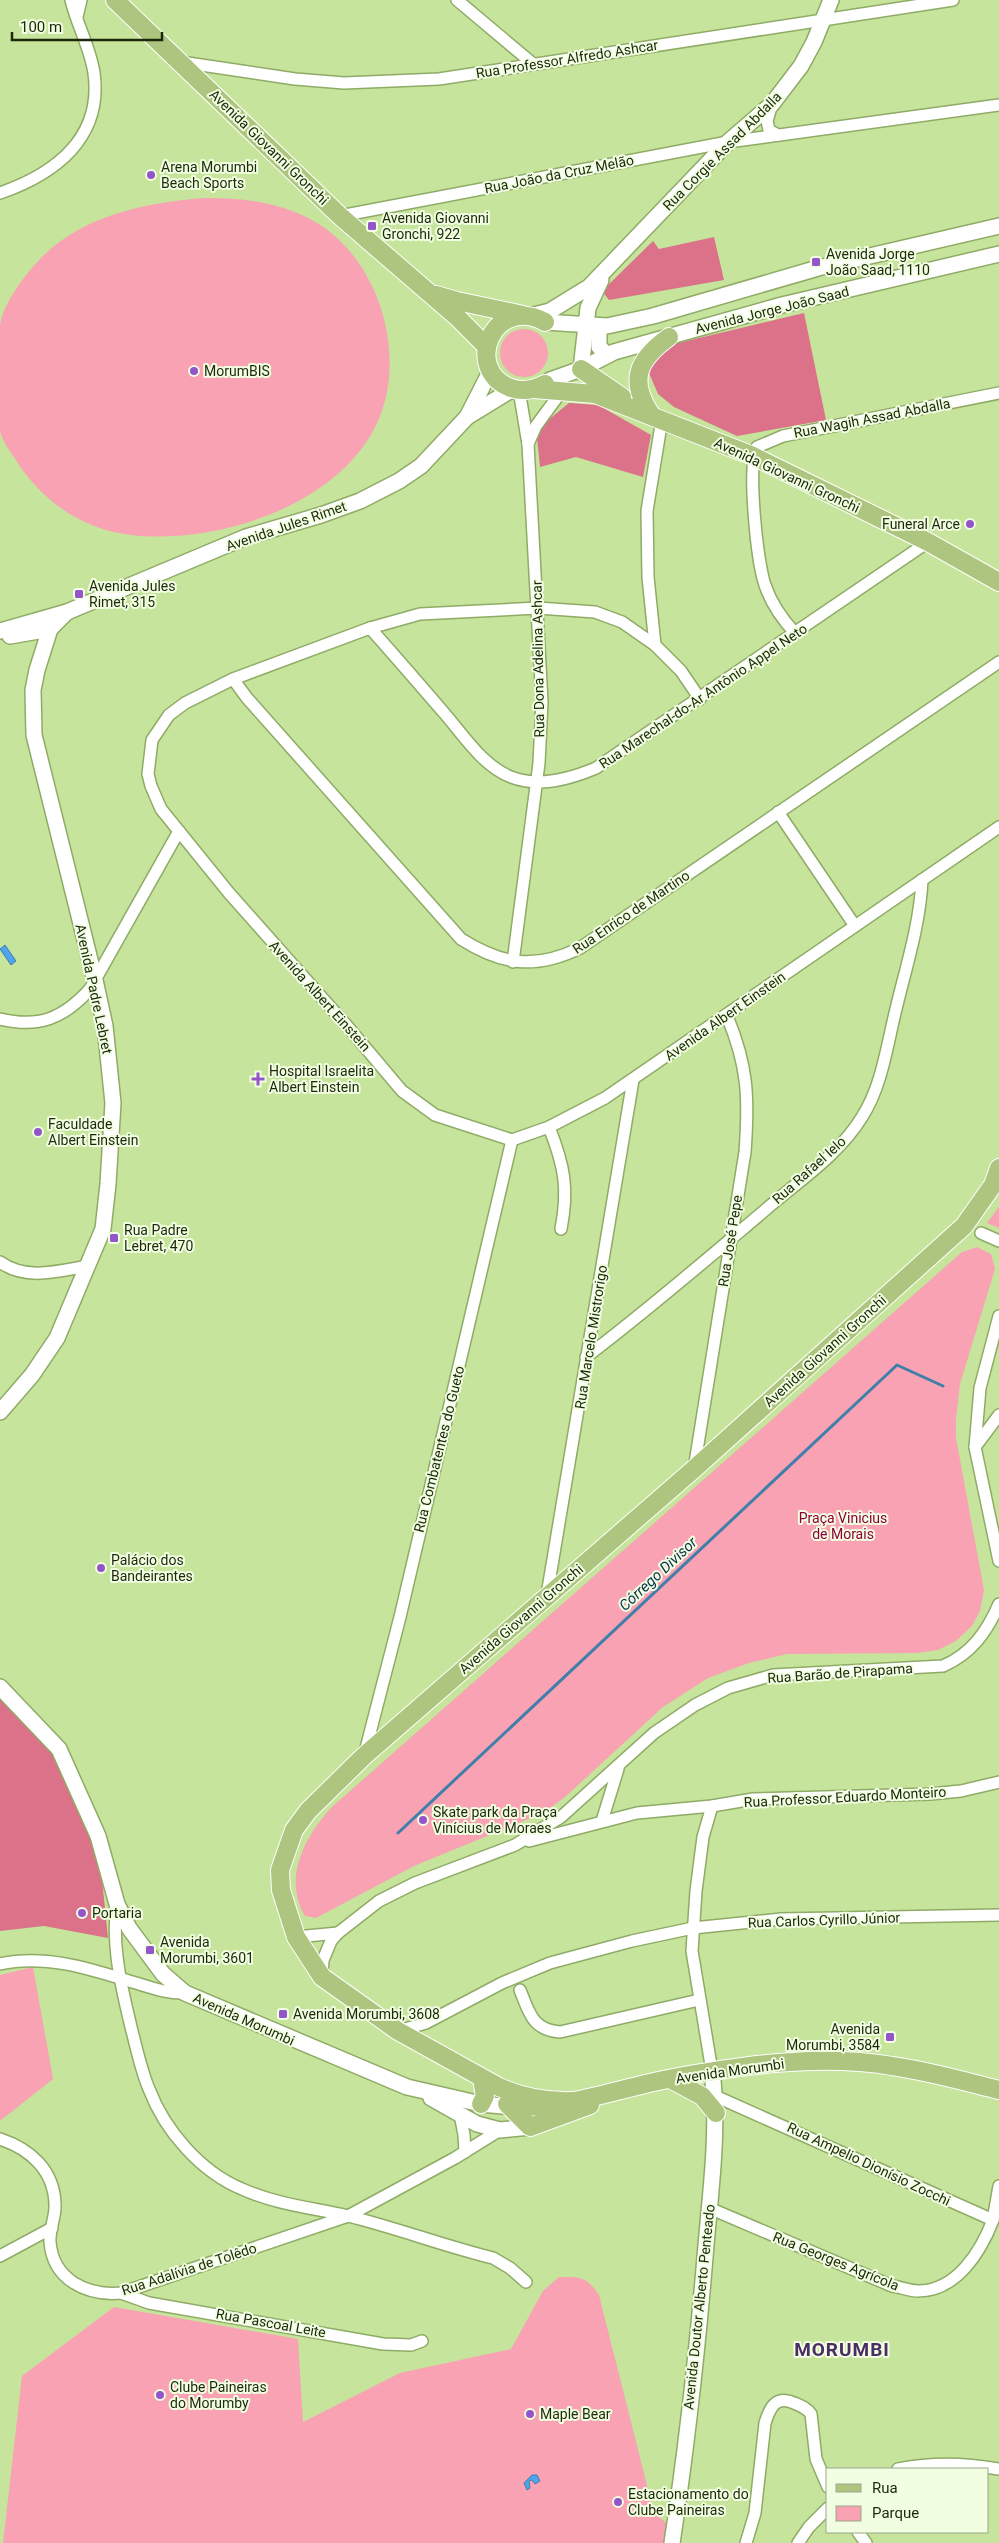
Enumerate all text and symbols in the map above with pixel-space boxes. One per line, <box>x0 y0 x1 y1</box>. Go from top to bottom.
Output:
scale bar <box>12 10 162 42</box>
text: 100 m <box>20 18 62 36</box>
street label: Rua Professor Alfredo Ashcar <box>475 37 659 81</box>
street label: Avenida Giovanni Gronchi <box>206 86 332 208</box>
street label: Rua Corgie Assad Abdalla <box>659 88 785 214</box>
street label: Rua João da Cruz Melão <box>483 152 635 196</box>
place label: Arena Morumbi Beach Sports <box>161 159 257 191</box>
marker: Arena Morumbi Beach Sports <box>145 169 157 181</box>
place label: Avenida Giovanni Gronchi, 922 <box>382 210 489 242</box>
marker: Avenida Giovanni Gronchi, 922 <box>366 220 378 232</box>
place label: Avenida Jorge João Saad, 1110 <box>826 246 930 278</box>
marker: Avenida Jorge João Saad, 1110 <box>810 256 822 268</box>
street label: Avenida Jorge João Saad <box>693 283 851 337</box>
place label: MorumBIS <box>204 363 270 379</box>
marker: MorumBIS <box>188 365 200 377</box>
street label: Rua Wagih Assad Abdalla <box>792 395 952 441</box>
street label: Avenida Giovanni Gronchi <box>712 434 862 516</box>
street label: Avenida Jules Rimet <box>224 498 349 554</box>
place label: Funeral Arce <box>882 516 960 532</box>
marker: Funeral Arce <box>964 518 976 530</box>
place label: Avenida Jules Rimet, 315 <box>89 578 176 610</box>
street label: Rua Dona Adelina Ashcar <box>529 580 547 738</box>
marker: Avenida Jules Rimet, 315 <box>73 588 85 600</box>
street label: Rua Marechal-do-Ar Antônio Appel Neto <box>596 620 810 772</box>
street label: Rua Enrico de Martino <box>570 867 692 957</box>
street label: Avenida Padre Lebret <box>72 923 116 1056</box>
street label: Avenida Albert Einstein <box>266 937 374 1055</box>
street label: Avenida Albert Einstein <box>662 968 788 1064</box>
place label: Hospital Israelita Albert Einstein <box>269 1063 374 1095</box>
marker: Hospital Israelita Albert Einstein <box>251 1072 265 1086</box>
place label: Faculdade Albert Einstein <box>48 1116 138 1148</box>
marker: Faculdade Albert Einstein <box>32 1126 44 1138</box>
street label: Rua Rafael Ielo <box>769 1133 849 1207</box>
street label: Rua José Pepe <box>715 1194 745 1288</box>
place label: Rua Padre Lebret, 470 <box>124 1222 193 1254</box>
marker: Rua Padre Lebret, 470 <box>108 1232 120 1244</box>
street label: Rua Marcelo Mistrorigo <box>572 1264 610 1410</box>
street label: Avenida Giovanni Gronchi <box>761 1292 889 1410</box>
street label: Rua Combatentes do Gueto <box>411 1364 467 1534</box>
park label: Praça Vinicius de Morais <box>799 1510 887 1542</box>
water label: Córrego Divisor <box>615 1533 701 1615</box>
place label: Palácio dos Bandeirantes <box>111 1552 193 1584</box>
street label: Avenida Giovanni Gronchi <box>456 1561 586 1677</box>
marker: Palácio dos Bandeirantes <box>95 1562 107 1574</box>
street label: Rua Barão de Pirapama <box>767 1660 913 1686</box>
street label: Rua Professor Eduardo Monteiro <box>743 1784 947 1810</box>
place label: Skate park da Praça Vinícius de Moraes <box>433 1804 557 1836</box>
marker: Skate park da Praça Vinícius de Moraes <box>417 1814 429 1826</box>
place label: Portaria <box>92 1905 142 1921</box>
marker: Portaria <box>76 1907 88 1919</box>
street label: Rua Carlos Cyrillo Júnior <box>748 1909 901 1931</box>
place label: Avenida Morumbi, 3601 <box>160 1934 254 1966</box>
marker: Avenida Morumbi, 3601 <box>144 1944 156 1956</box>
street label: Avenida Morumbi <box>191 1989 297 2049</box>
place label: Avenida Morumbi, 3608 <box>293 2006 440 2022</box>
marker: Avenida Morumbi, 3608 <box>277 2008 289 2020</box>
place label: Avenida Morumbi, 3584 <box>786 2021 880 2053</box>
marker: Avenida Morumbi, 3584 <box>884 2031 896 2043</box>
street label: Avenida Morumbi <box>675 2055 785 2087</box>
street label: Rua Ampelio Dionísio Zocchi <box>785 2119 953 2209</box>
street label: Avenida Doutor Alberto Penteado <box>680 2203 718 2411</box>
street label: Rua Georges Agrícola <box>771 2228 901 2294</box>
street label: Rua Adalívia de Tolêdo <box>119 2240 259 2298</box>
street label: Rua Pascoal Leite <box>215 2305 327 2341</box>
district label: MORUMBI <box>794 2338 890 2361</box>
place label: Clube Paineiras do Morumby <box>170 2379 267 2411</box>
marker: Clube Paineiras do Morumby <box>154 2389 166 2401</box>
place label: Maple Bear <box>540 2406 611 2422</box>
marker: Maple Bear <box>524 2408 536 2420</box>
legend <box>826 2468 989 2533</box>
text: Rua <box>872 2479 898 2497</box>
place label: Estacionamento do Clube Paineiras <box>628 2486 749 2518</box>
marker: Estacionamento do Clube Paineiras <box>612 2496 624 2508</box>
text: Parque <box>872 2504 919 2522</box>

